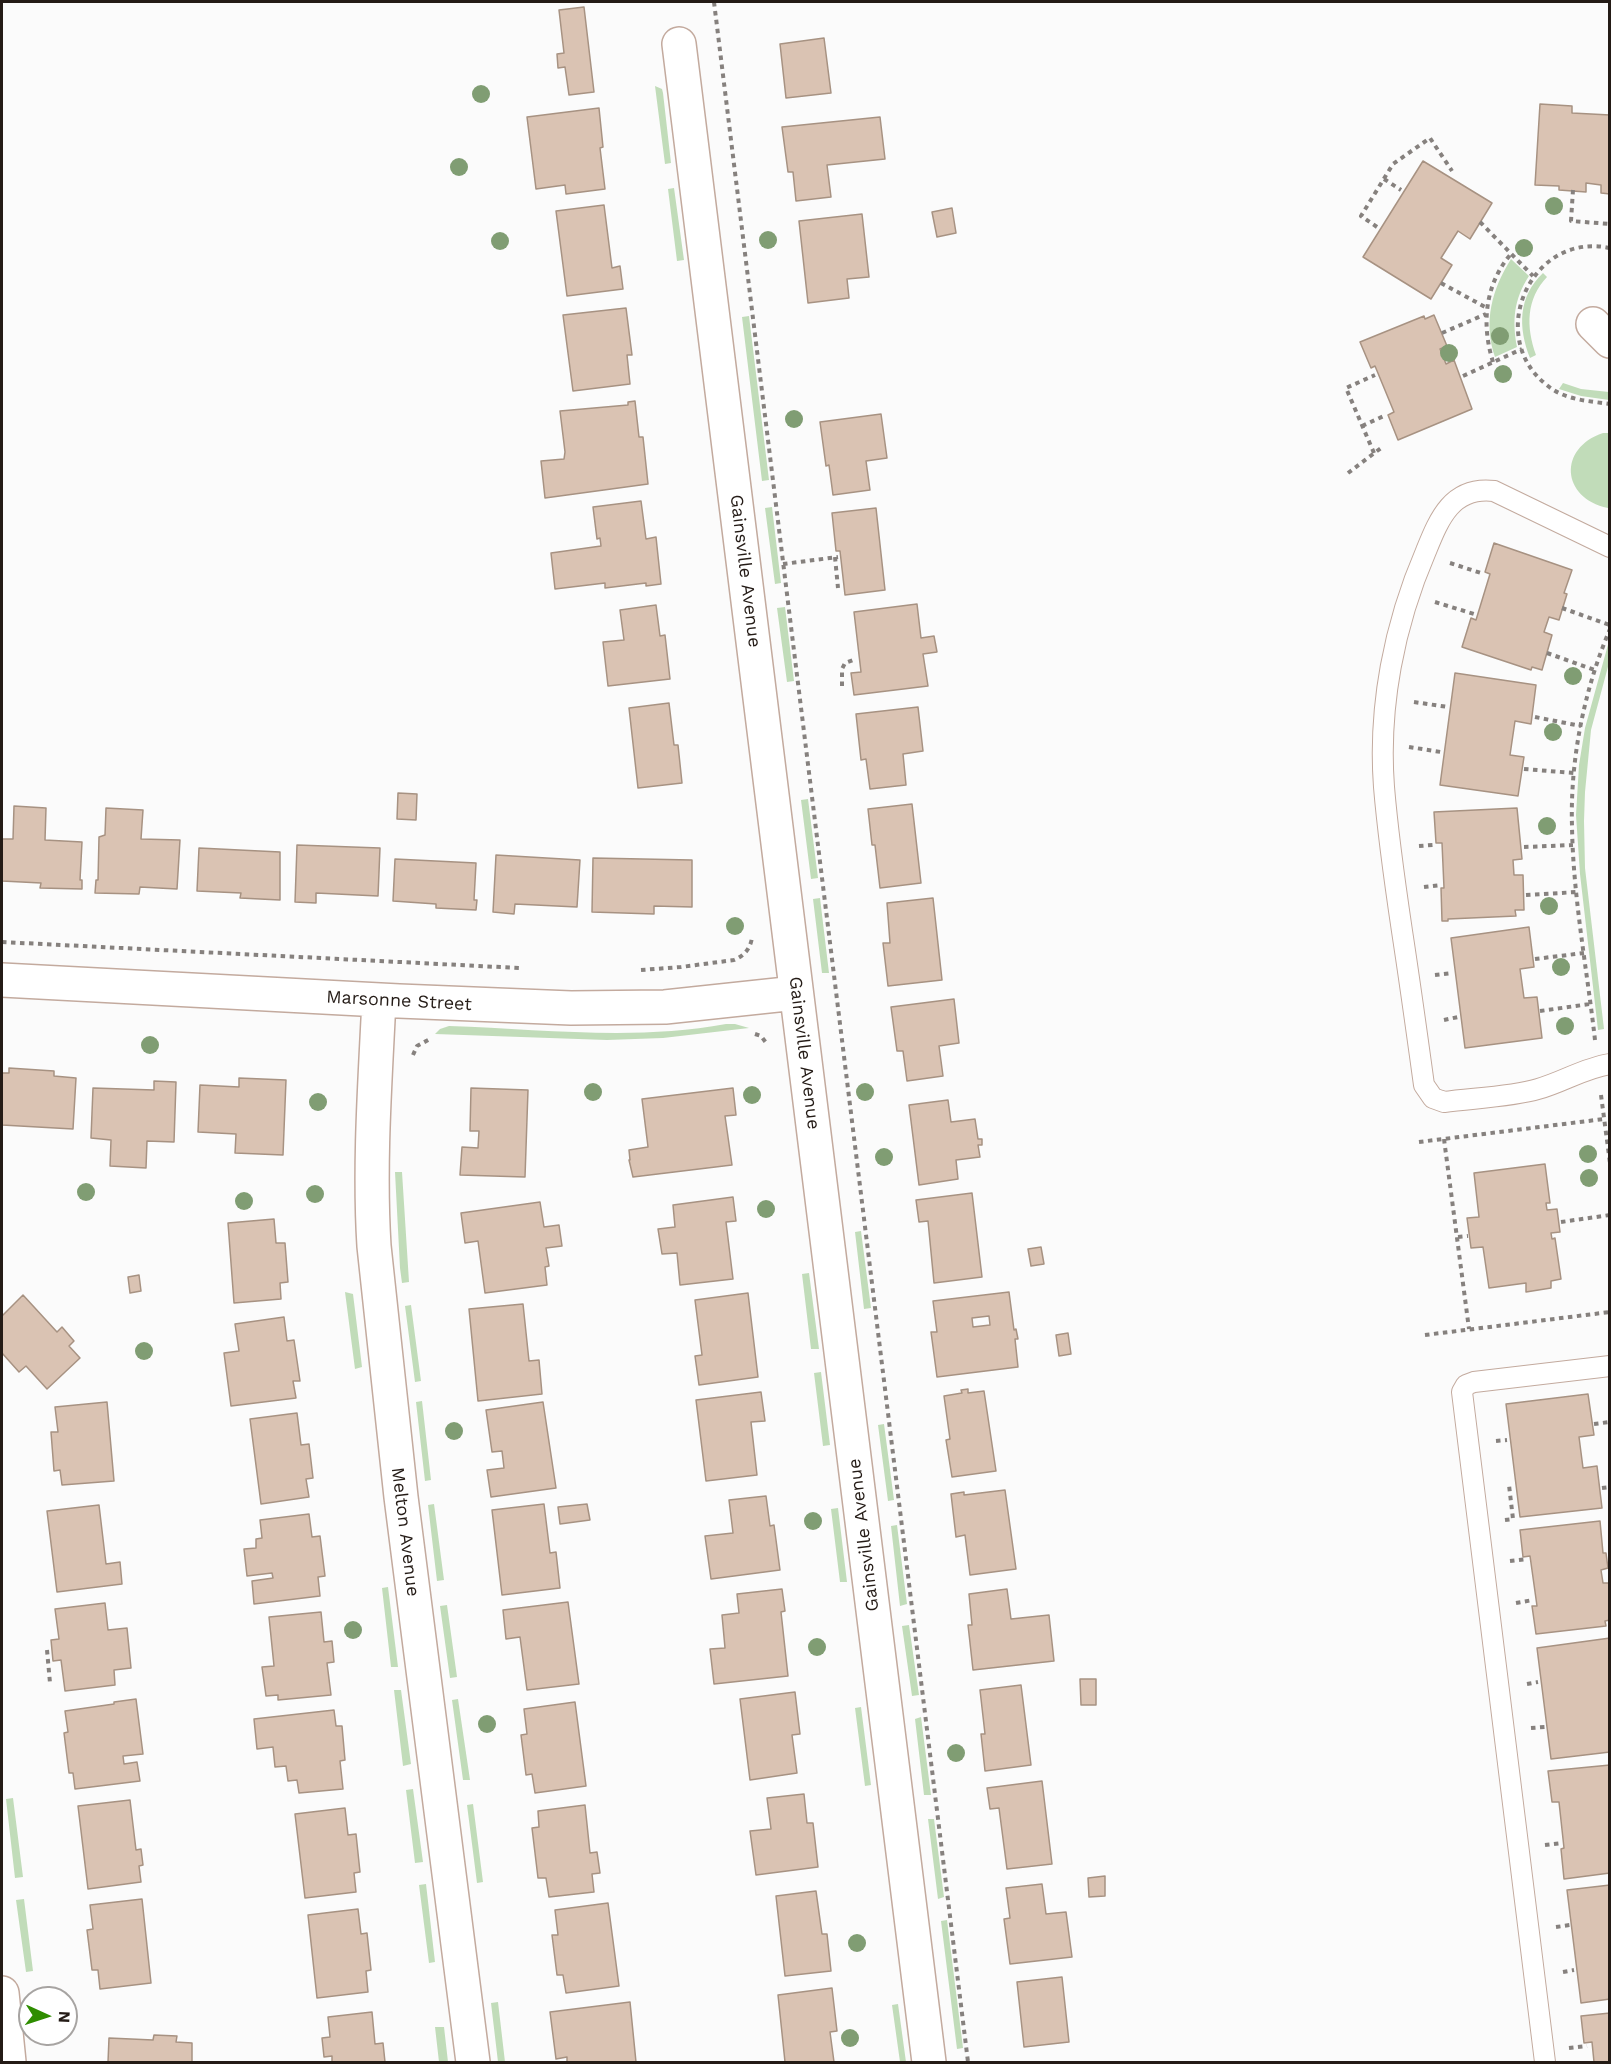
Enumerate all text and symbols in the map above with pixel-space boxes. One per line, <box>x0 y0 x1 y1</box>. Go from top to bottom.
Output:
street label: Gainsville Avenue <box>725 493 765 649</box>
street label: Gainsville Avenue <box>784 975 824 1131</box>
street label: Marsonne Street <box>326 986 472 1016</box>
street label: Gainsville Avenue <box>844 1457 884 1613</box>
street label: Melton Avenue <box>386 1466 424 1598</box>
north arrow <box>18 1986 78 2046</box>
text: N <box>55 2010 74 2023</box>

